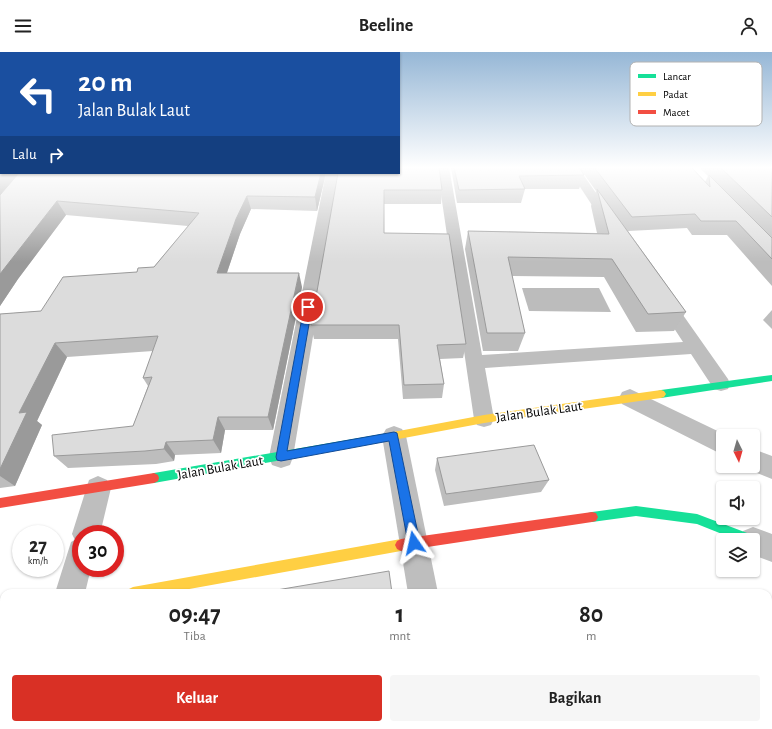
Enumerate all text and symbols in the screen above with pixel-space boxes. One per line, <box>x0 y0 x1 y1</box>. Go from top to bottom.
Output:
icon: menu <box>12 15 34 37</box>
icon: person <box>738 15 760 37</box>
text: Beeline <box>359 17 413 35</box>
legend <box>630 62 762 126</box>
icon: left <box>12 68 64 120</box>
text: 20 m <box>78 69 133 97</box>
text: Lancar <box>663 71 691 82</box>
text: Padat <box>663 89 688 100</box>
text: Jalan Bulak Laut <box>78 102 190 120</box>
text: Macet <box>663 107 690 118</box>
icon: right <box>45 144 67 166</box>
text: Lalu <box>12 147 37 162</box>
pin <box>291 290 325 324</box>
icon: arrive <box>297 296 319 318</box>
street label: Jalan Bulak Laut <box>495 399 584 425</box>
north arrow <box>716 429 760 473</box>
map controls <box>716 429 760 577</box>
street label: Jalan Bulak Laut <box>176 453 265 482</box>
button: sound <box>716 481 760 525</box>
position arrow <box>393 522 435 564</box>
speed limit sign: 30 <box>72 525 124 577</box>
button: layers <box>716 533 760 577</box>
text: 27 <box>29 536 47 556</box>
text: km/h <box>28 556 48 566</box>
text: 09:47 <box>169 603 221 627</box>
text: 1 <box>396 603 404 627</box>
text: 80 <box>579 603 603 627</box>
text: Tiba <box>184 630 206 643</box>
text: mnt <box>389 630 410 643</box>
text: m <box>586 630 596 643</box>
button: Keluar <box>12 675 382 721</box>
button: Bagikan <box>390 675 760 721</box>

